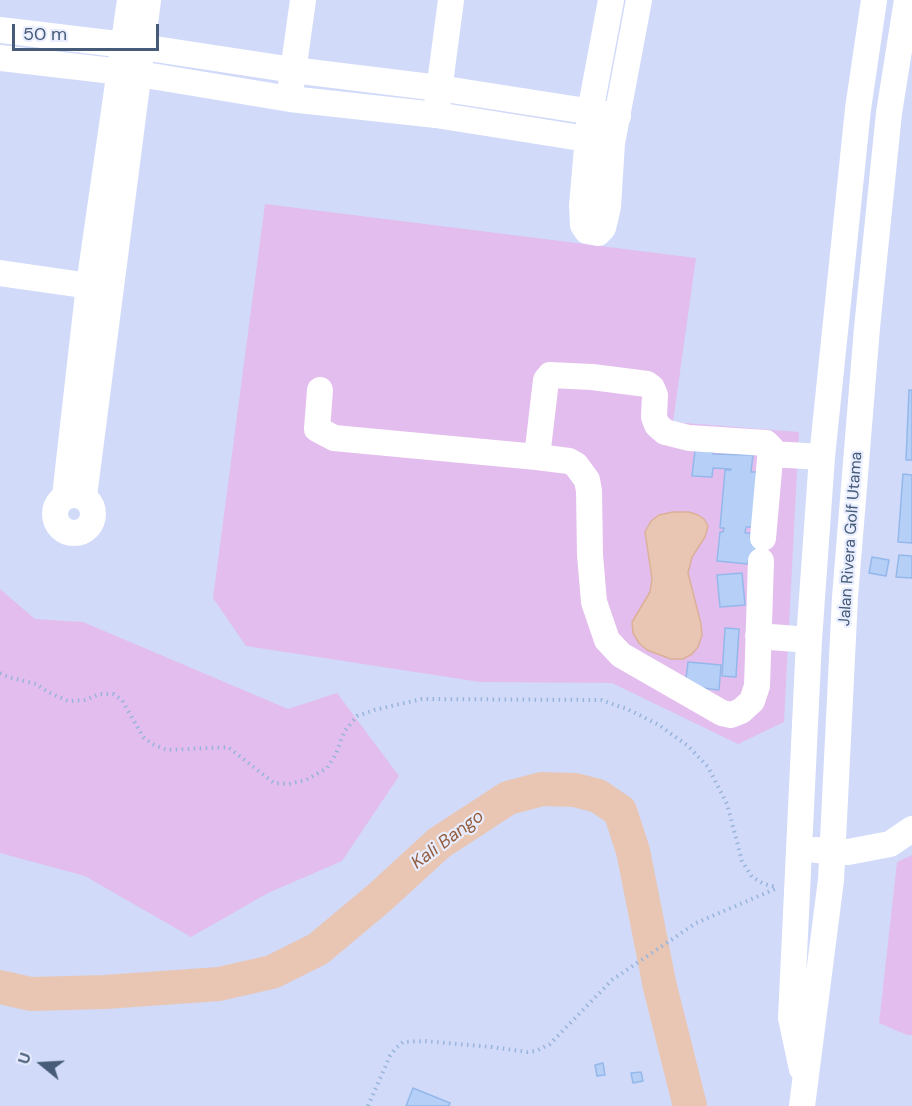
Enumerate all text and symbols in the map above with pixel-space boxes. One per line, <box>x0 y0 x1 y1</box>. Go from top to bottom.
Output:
scale bar <box>15 12 162 50</box>
text: 50 m <box>23 22 67 46</box>
street label: Jalan Rivera Golf Utama <box>835 451 867 627</box>
water label: Kali Bango <box>408 806 488 874</box>
north arrow <box>12 1034 72 1094</box>
text: U <box>13 1050 36 1067</box>

